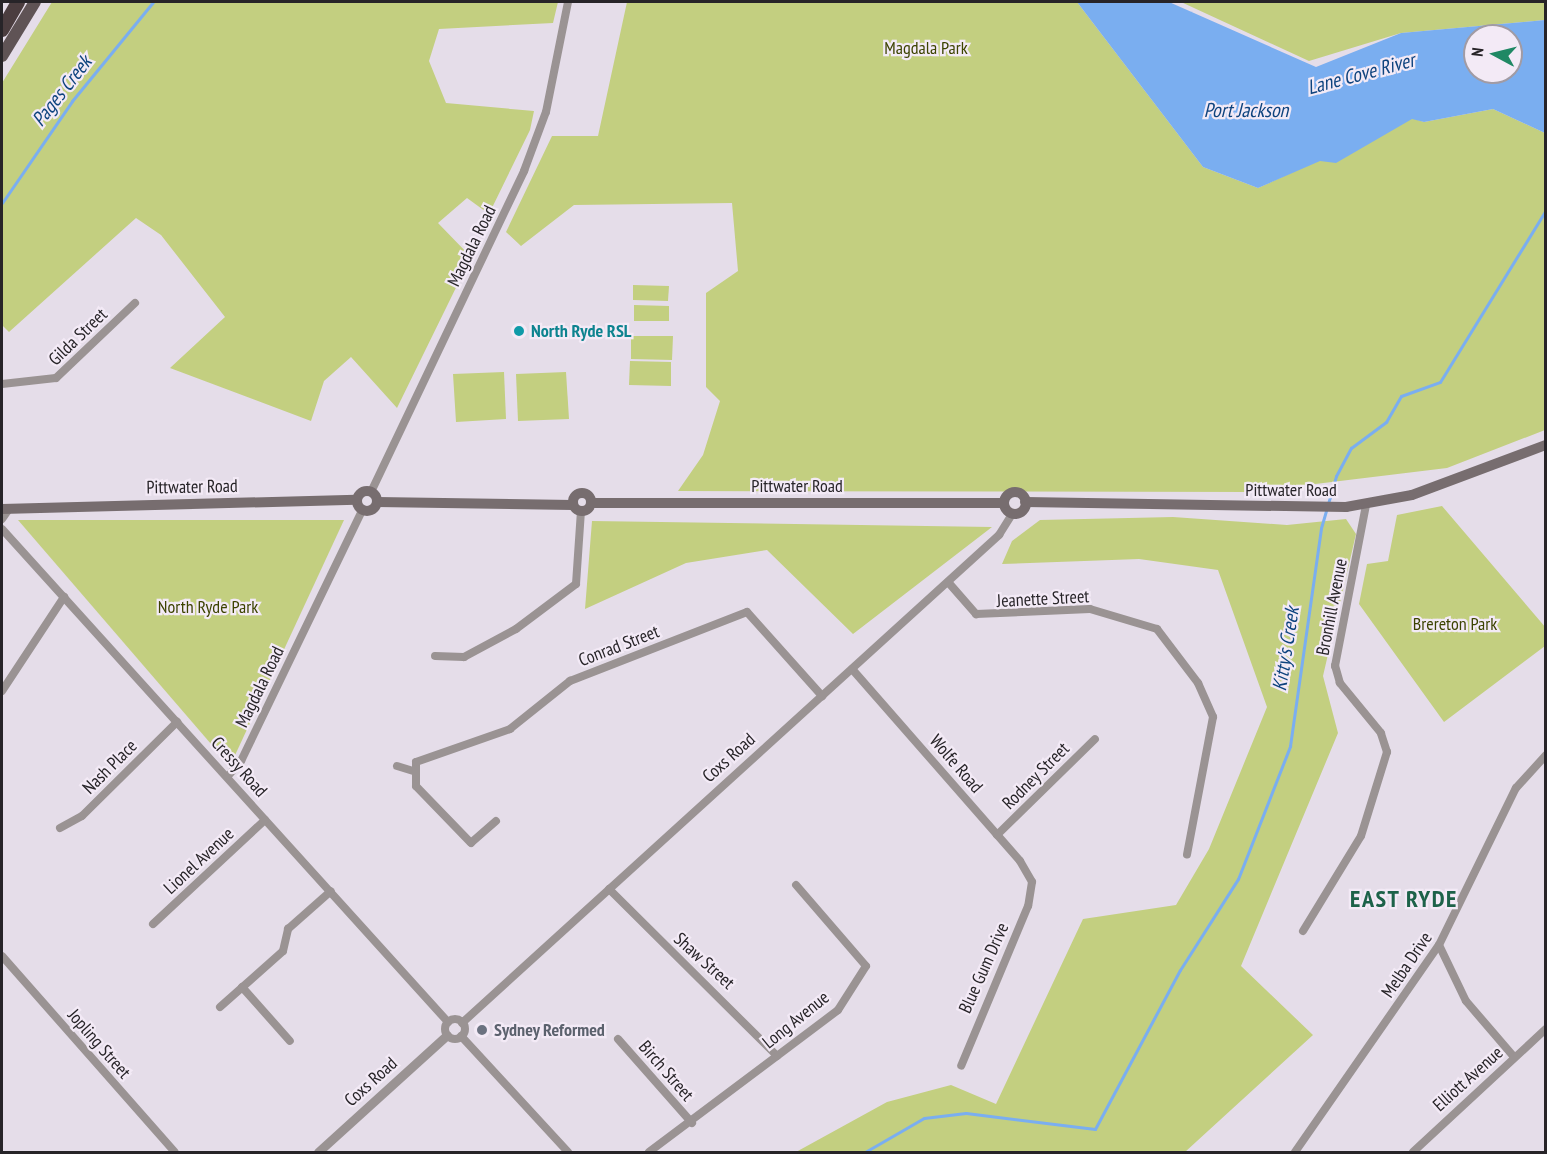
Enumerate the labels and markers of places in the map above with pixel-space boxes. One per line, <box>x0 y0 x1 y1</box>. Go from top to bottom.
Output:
place label: North Ryde RSL <box>531 320 631 342</box>
marker: North Ryde RSL <box>512 324 526 338</box>
place label: Sydney Reformed <box>494 1019 605 1041</box>
marker: Sydney Reformed <box>475 1023 489 1037</box>

